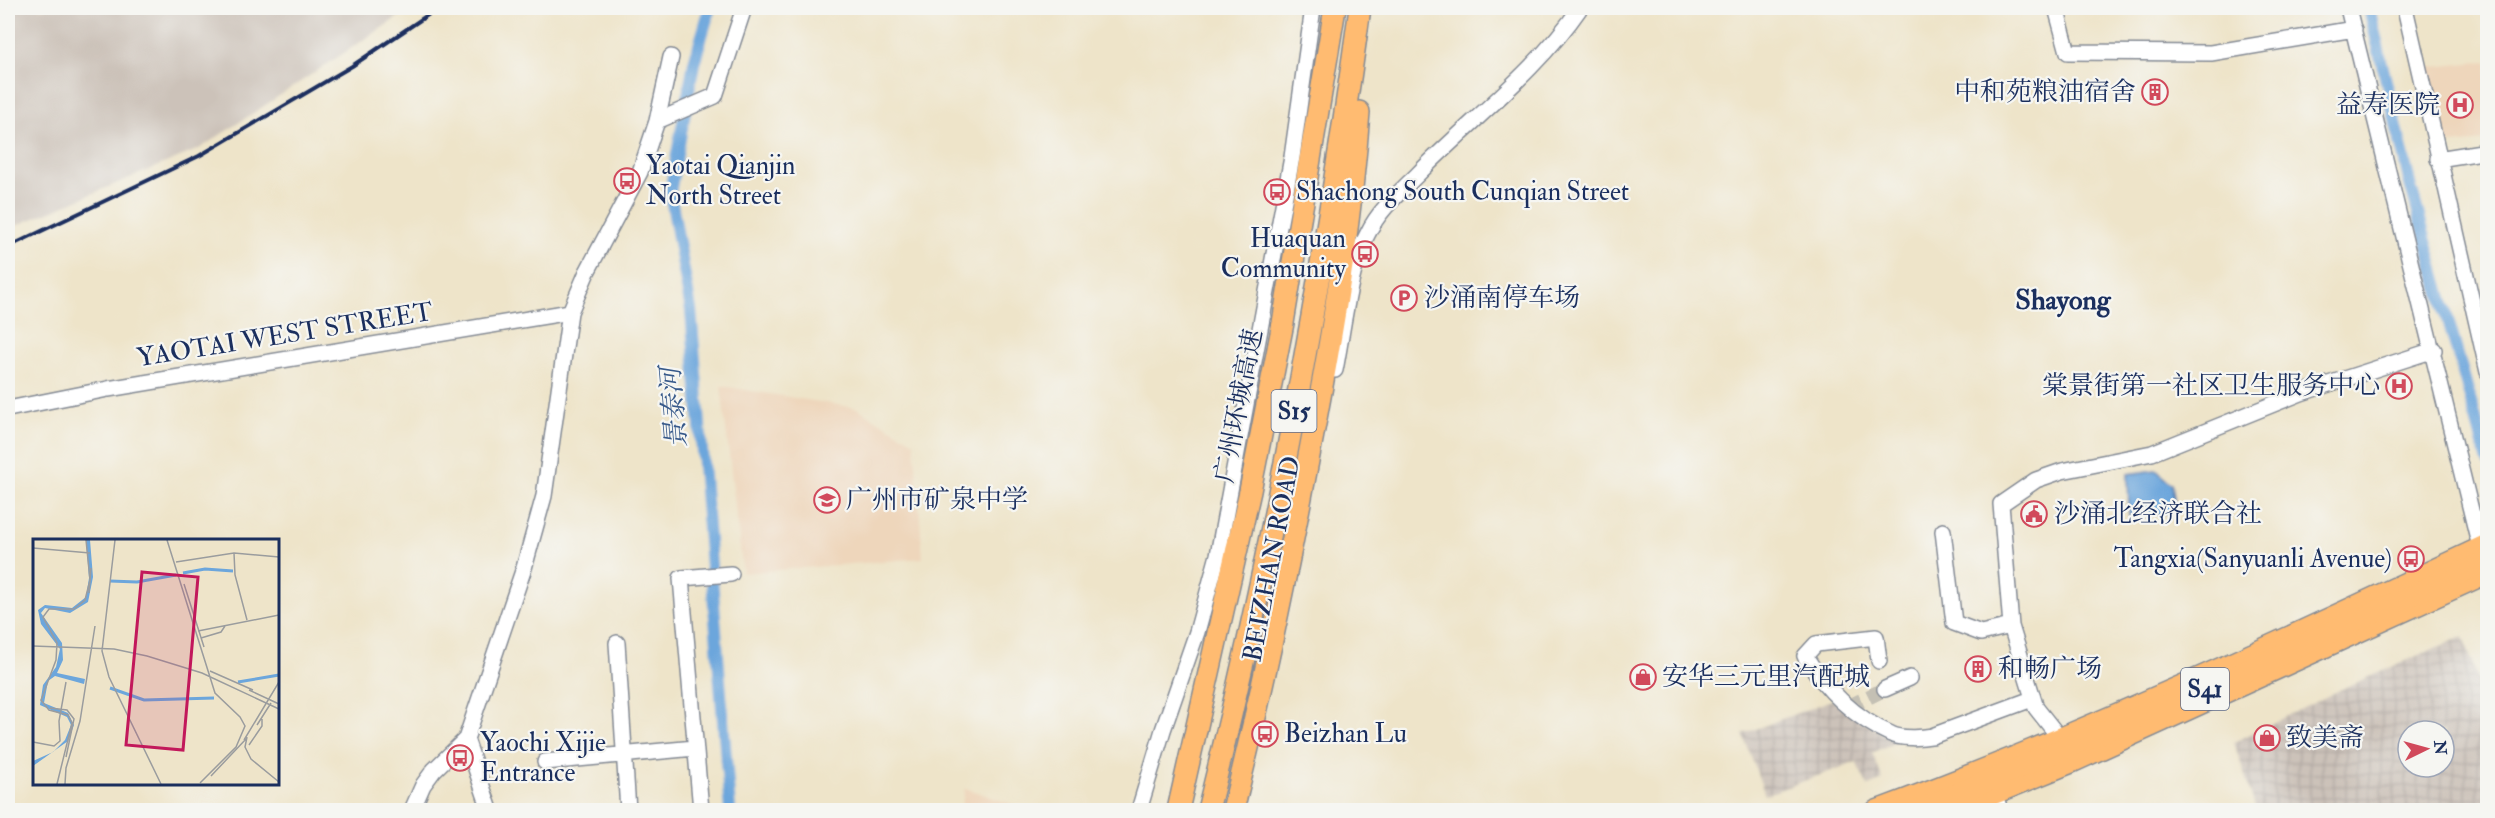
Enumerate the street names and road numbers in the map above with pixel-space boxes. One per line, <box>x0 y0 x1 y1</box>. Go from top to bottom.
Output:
street label: YAOTAI WEST STREET <box>135 296 435 374</box>
street label: 广州环城高速 <box>1208 326 1270 486</box>
road number: S15 <box>1272 390 1316 432</box>
street label: BEIZHAN ROAD <box>1236 453 1308 665</box>
road number: S41 <box>2181 668 2229 710</box>

